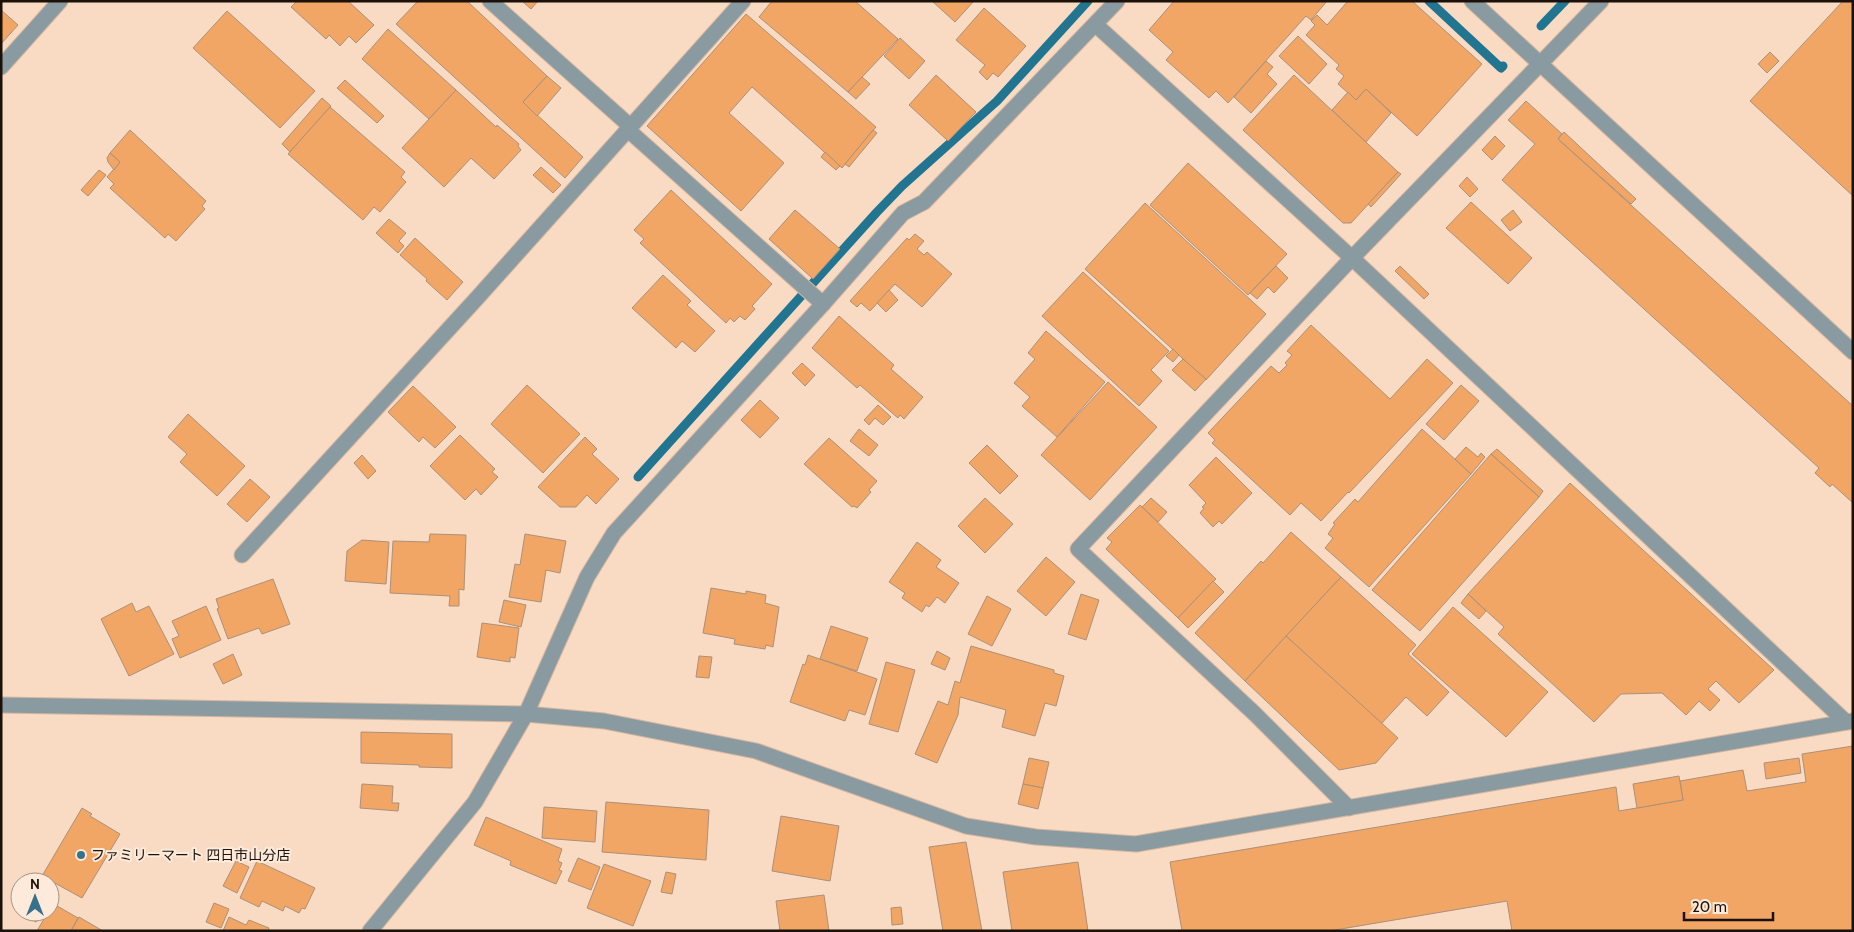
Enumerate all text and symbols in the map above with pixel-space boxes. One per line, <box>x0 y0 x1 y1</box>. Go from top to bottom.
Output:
place label: ファミリーマート 四日市山分店 <box>91 846 290 864</box>
marker: ファミリーマート 四日市山分店 <box>75 849 87 861</box>
north arrow <box>10 872 60 922</box>
text: N <box>30 875 40 893</box>
scale bar <box>1684 890 1773 922</box>
text: 20 m <box>1692 898 1727 916</box>

